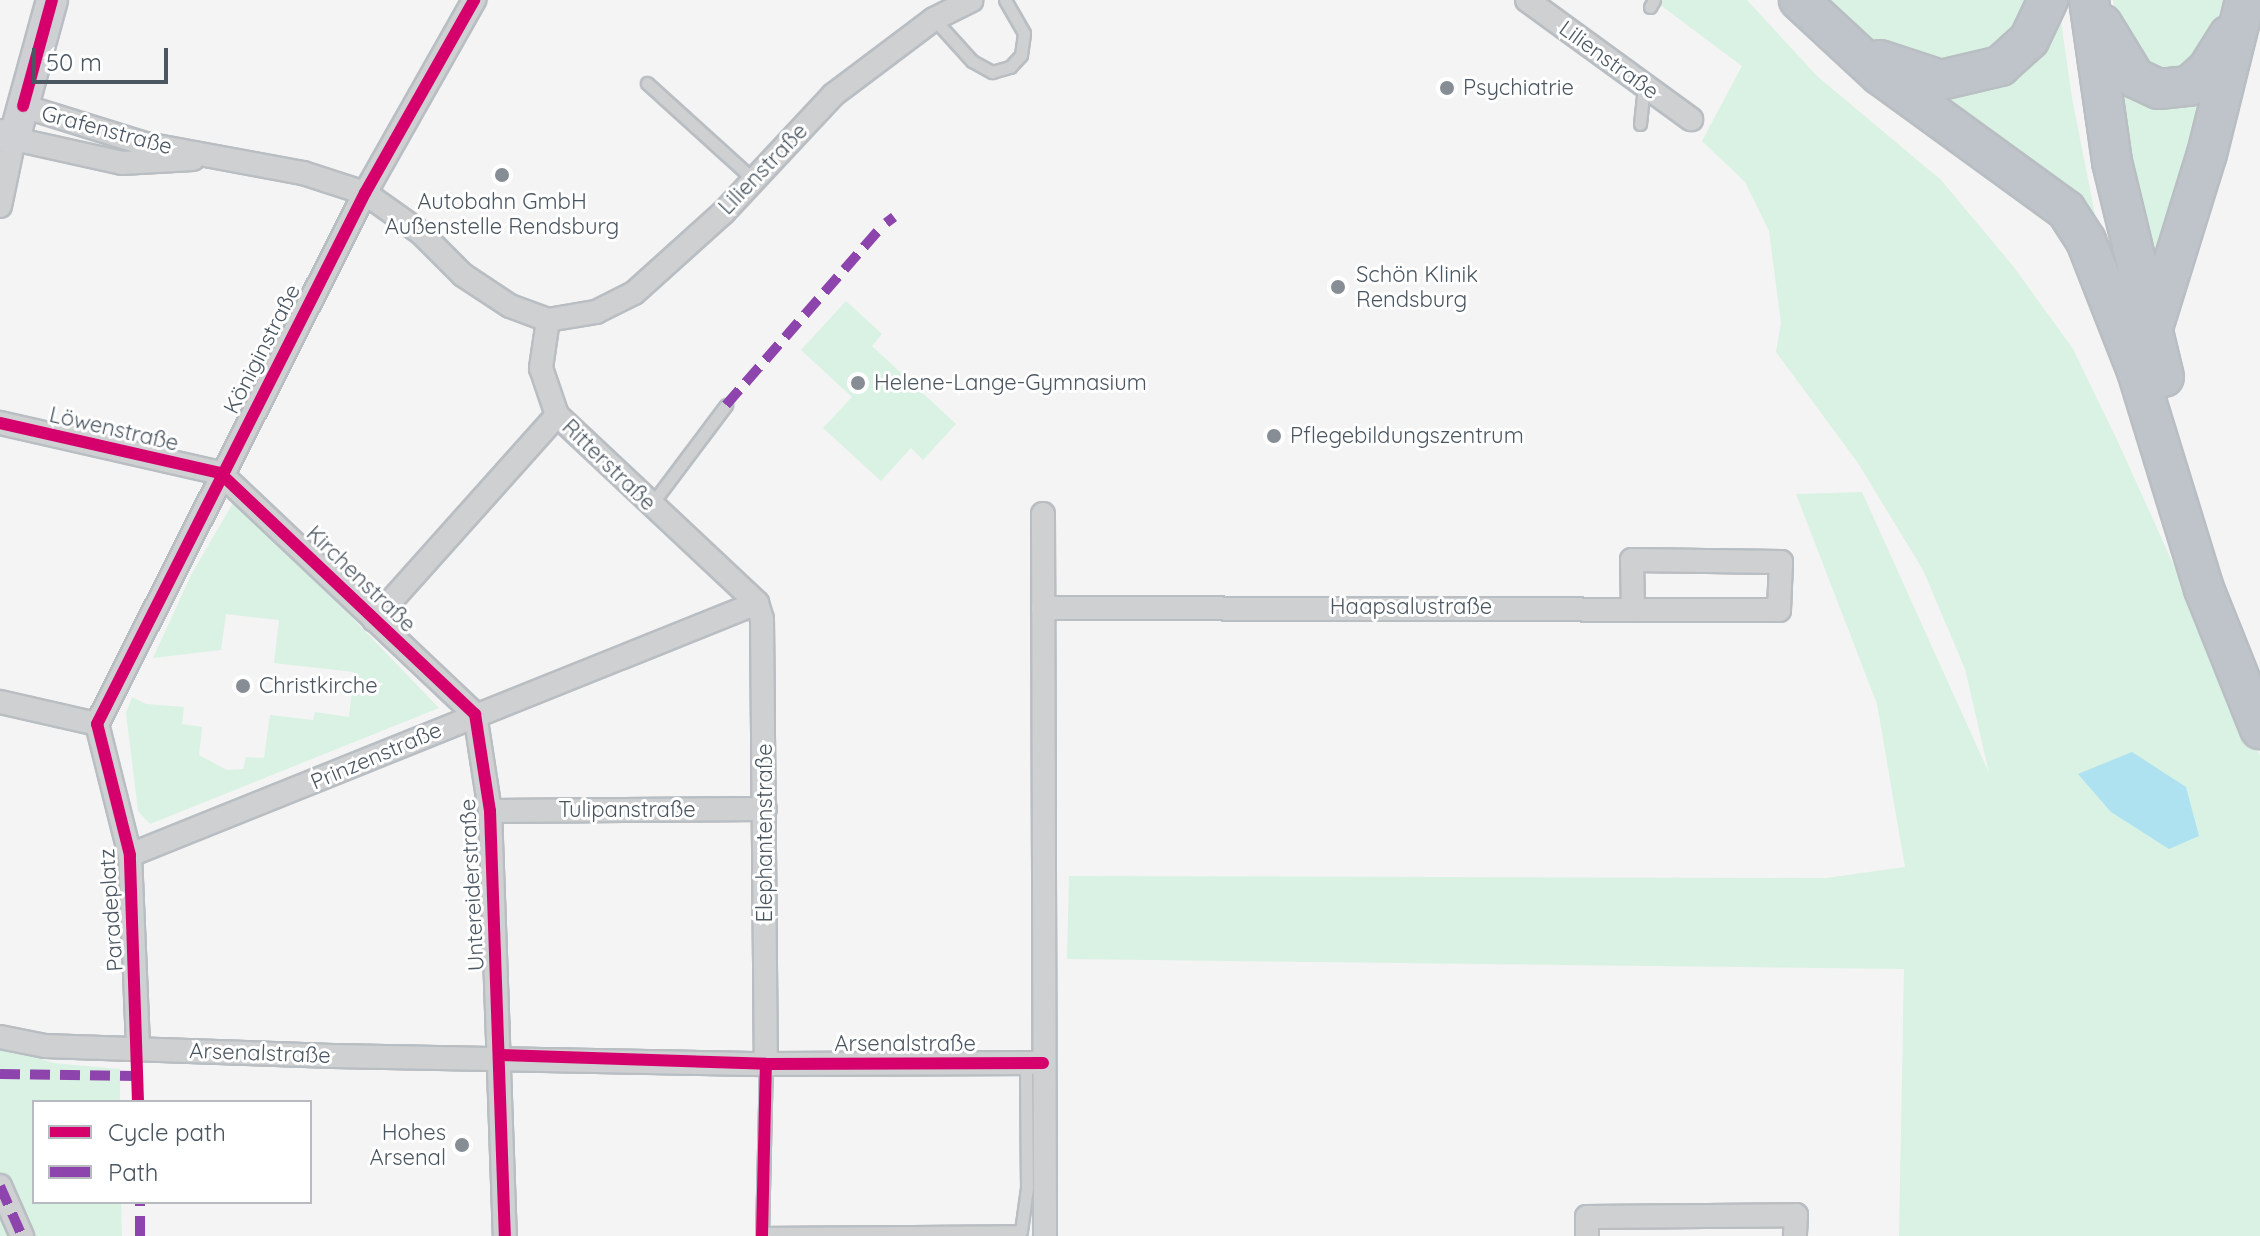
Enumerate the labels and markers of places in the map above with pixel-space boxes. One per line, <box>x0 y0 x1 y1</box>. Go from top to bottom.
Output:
place label: Psychiatrie <box>1463 75 1574 101</box>
marker: Psychiatrie <box>1438 79 1456 97</box>
marker: Autobahn GmbH Außenstelle Rendsburg <box>493 166 511 184</box>
place label: Autobahn GmbH Außenstelle Rendsburg <box>385 188 619 240</box>
place label: Schön Klinik Rendsburg <box>1356 261 1478 312</box>
marker: Schön Klinik Rendsburg <box>1327 276 1349 298</box>
place label: Helene-Lange-Gymnasium <box>874 370 1147 396</box>
marker: Helene-Lange-Gymnasium <box>849 374 867 392</box>
place label: Pflegebildungszentrum <box>1290 423 1524 449</box>
marker: Pflegebildungszentrum <box>1265 427 1283 445</box>
place label: Christkirche <box>259 673 378 699</box>
marker: Christkirche <box>234 677 252 695</box>
place label: Hohes Arsenal <box>369 1119 446 1170</box>
marker: Hohes Arsenal <box>453 1136 471 1154</box>

